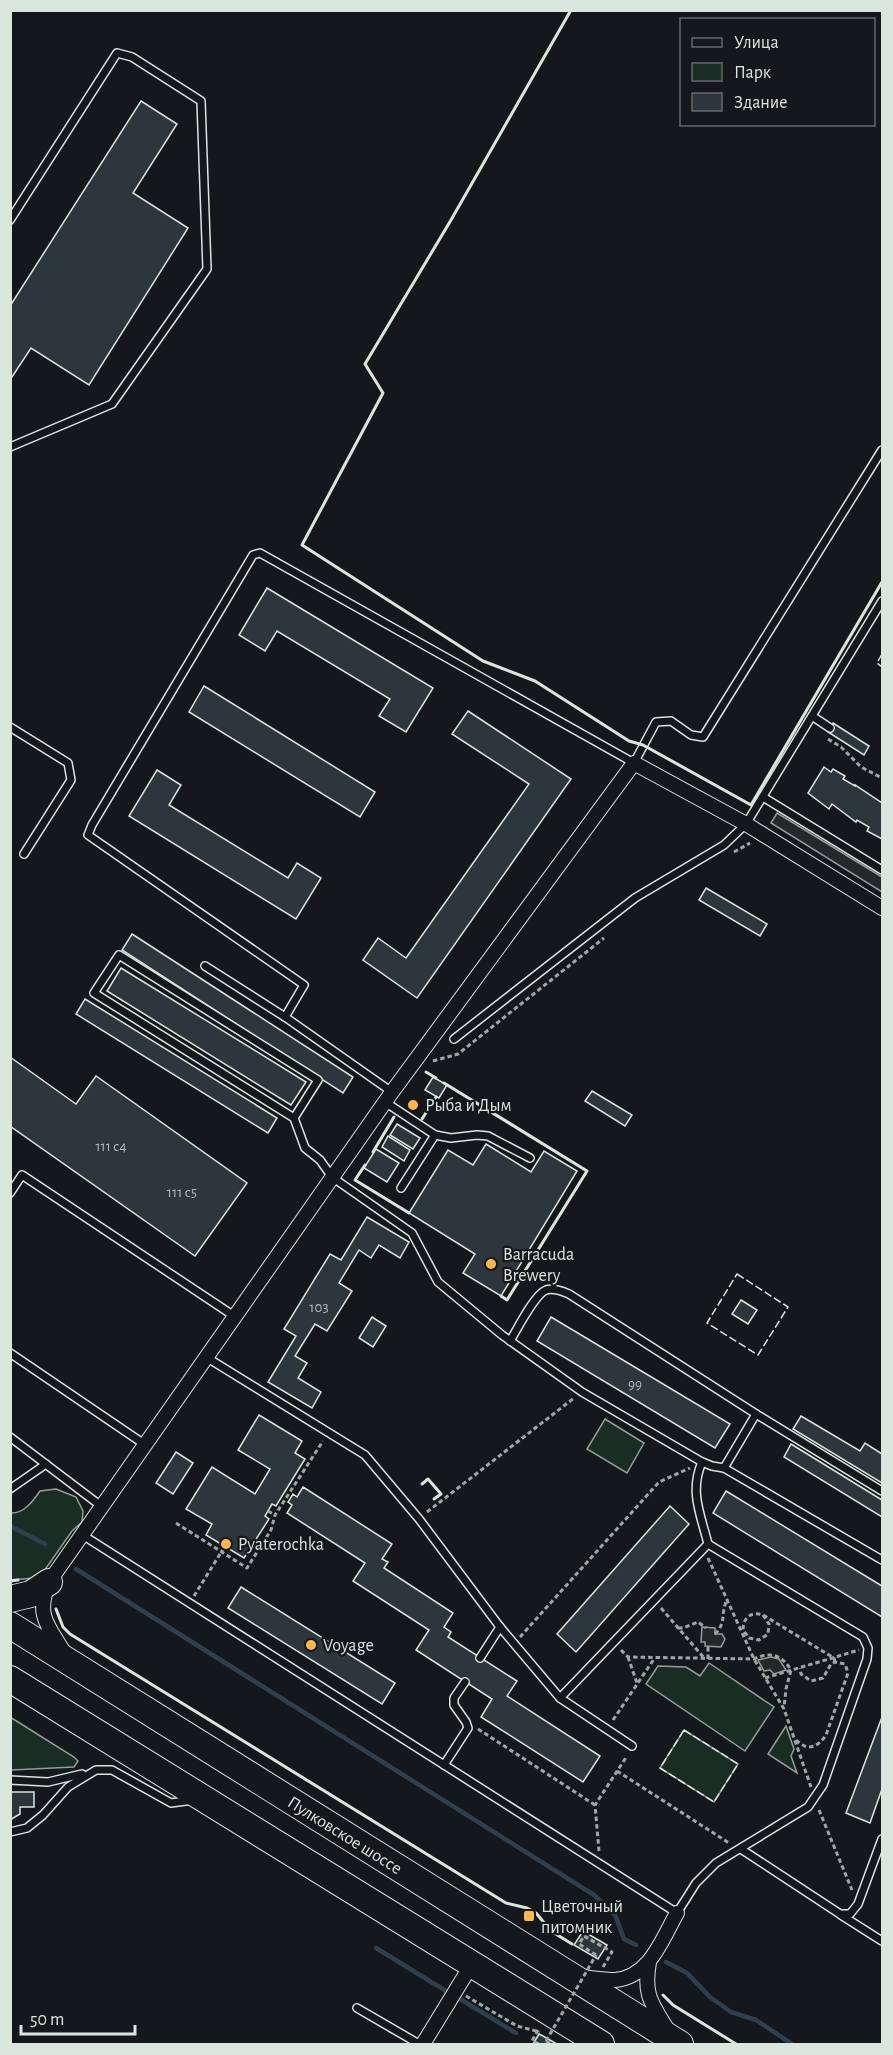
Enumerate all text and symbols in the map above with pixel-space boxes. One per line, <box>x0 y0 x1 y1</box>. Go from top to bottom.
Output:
legend <box>680 18 875 126</box>
text: Улица <box>734 34 779 52</box>
text: Парк <box>734 64 772 82</box>
text: Здание <box>734 94 788 112</box>
place label: Рыба и Дым <box>425 1096 511 1115</box>
marker: Рыба и Дым <box>406 1098 420 1112</box>
house number: 111 с4 <box>95 1139 127 1154</box>
house number: 111 с5 <box>167 1185 197 1200</box>
place label: Barracuda Brewery <box>503 1246 574 1285</box>
marker: Barracuda Brewery <box>484 1257 498 1271</box>
house number: 103 <box>309 1300 329 1315</box>
house number: 99 <box>628 1377 642 1392</box>
place label: Pyaterochka <box>238 1536 324 1554</box>
marker: Pyaterochka <box>219 1537 233 1551</box>
place label: Voyage <box>323 1637 374 1655</box>
marker: Voyage <box>304 1638 318 1652</box>
street label: Пулковское шоссе <box>284 1793 405 1878</box>
place label: Цветочный питомник <box>541 1898 623 1937</box>
marker: Цветочный питомник <box>522 1909 536 1923</box>
scale bar <box>21 1998 135 2036</box>
text: 50 m <box>30 2011 64 2029</box>

